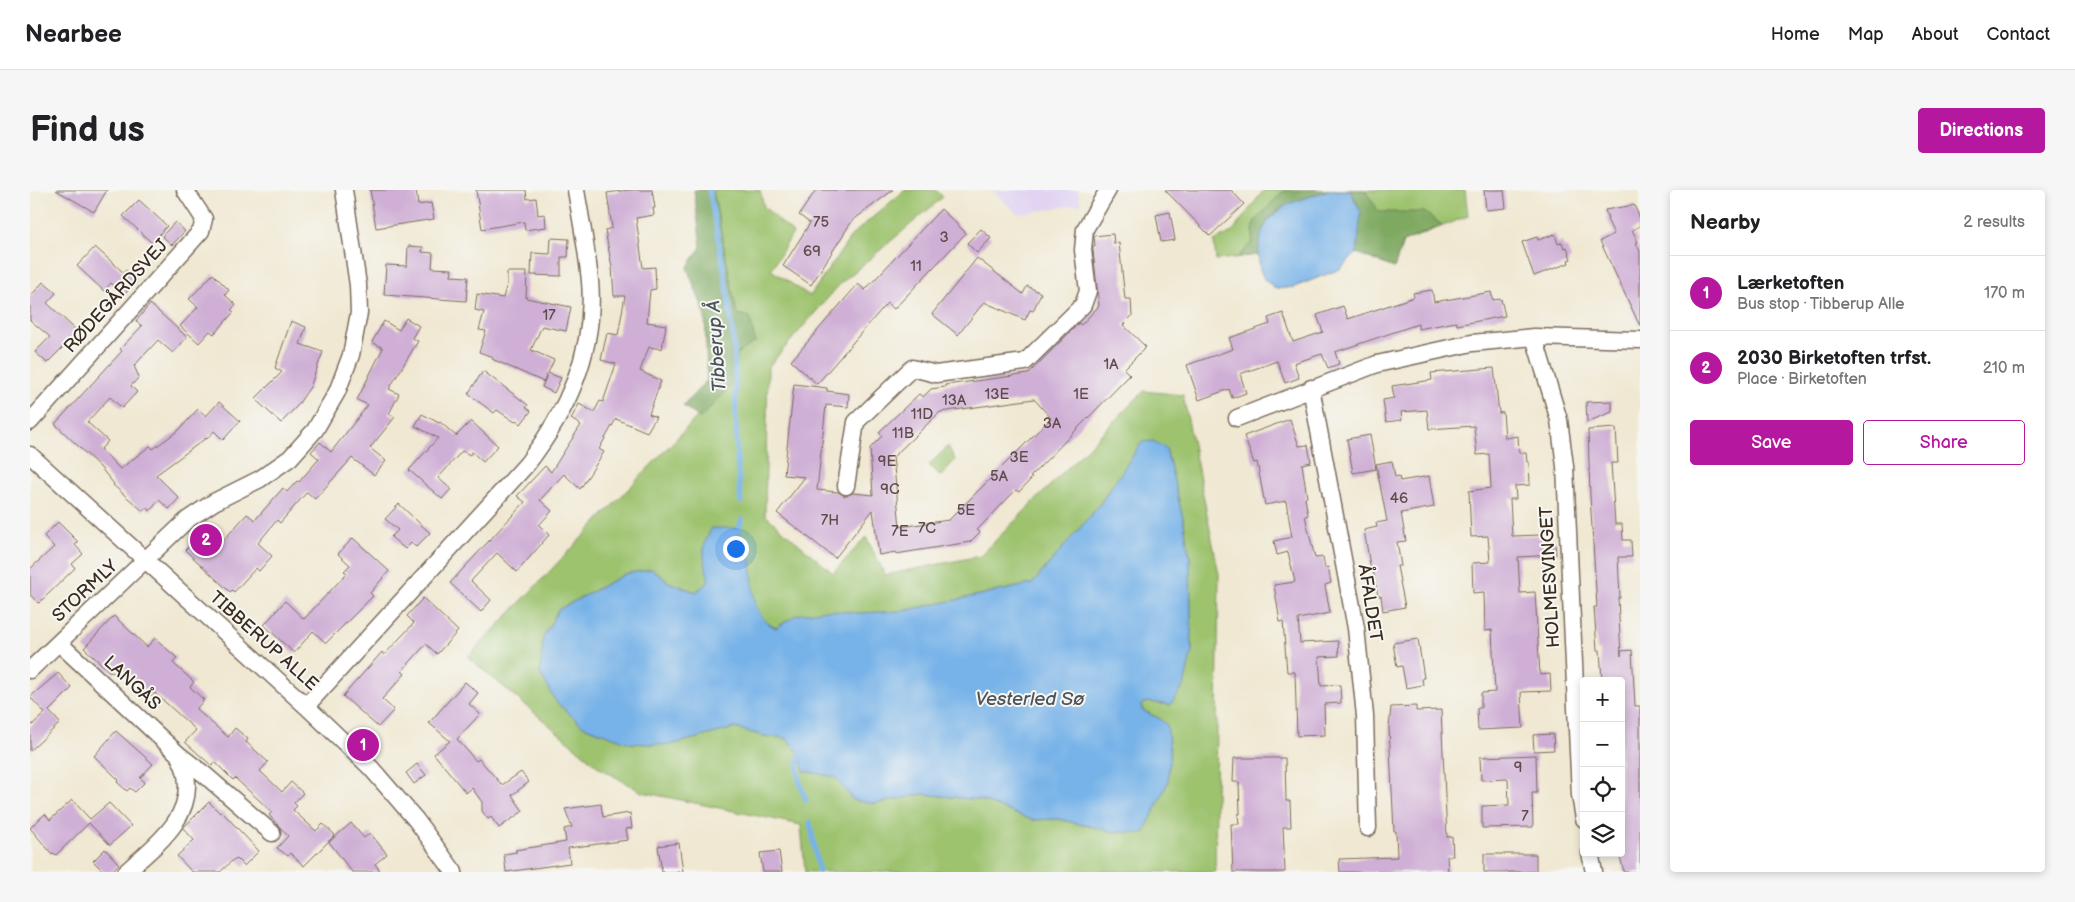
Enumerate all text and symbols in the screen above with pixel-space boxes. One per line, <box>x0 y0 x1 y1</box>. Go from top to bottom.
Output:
text: Nearbee <box>25 20 122 49</box>
text: Home <box>1771 24 1820 45</box>
text: Map <box>1848 24 1884 45</box>
text: About <box>1912 24 1959 45</box>
text: Contact <box>1987 24 2050 45</box>
button: Directions <box>1918 108 2045 153</box>
text: Find us <box>30 109 145 152</box>
text: Nearby <box>1690 210 1760 235</box>
house number: 75 <box>813 213 829 232</box>
text: 2 results <box>1963 213 2025 232</box>
house number: 3 <box>939 228 949 247</box>
street label: RØDEGÅRDSVEJ <box>59 234 173 357</box>
house number: 69 <box>803 242 821 261</box>
house number: 11 <box>910 257 922 276</box>
text: Lærketoften <box>1737 272 1844 295</box>
text: 1 <box>1703 284 1709 303</box>
text: 170 m <box>1984 284 2025 303</box>
text: Bus stop · Tibberup Alle <box>1737 295 1905 314</box>
water label: Tibberup Å <box>701 299 732 393</box>
house number: 17 <box>542 306 556 325</box>
text: 2030 Birketoften trfst. <box>1737 347 1931 370</box>
house number: 1A <box>1104 355 1119 374</box>
text: 2 <box>1701 359 1711 378</box>
text: 210 m <box>1983 359 2025 378</box>
text: Place · Birketoften <box>1737 370 1867 389</box>
house number: 13E <box>985 385 1010 404</box>
house number: 1E <box>1073 385 1089 404</box>
house number: 13A <box>942 391 967 410</box>
house number: 11D <box>911 405 933 424</box>
house number: 3A <box>1043 414 1062 433</box>
button: Save <box>1690 420 1853 465</box>
button: Share <box>1863 420 2025 465</box>
house number: 11B <box>892 424 914 443</box>
house number: 3E <box>1009 448 1029 467</box>
house number: 9E <box>878 452 896 471</box>
house number: 5A <box>990 467 1009 486</box>
house number: 9C <box>880 480 900 499</box>
house number: 46 <box>1390 489 1408 508</box>
house number: 5E <box>957 501 975 520</box>
street label: HOLMESVINGET <box>1536 505 1564 648</box>
house number: 7H <box>821 511 839 530</box>
house number: 7C <box>918 519 936 538</box>
pin: 2 <box>190 521 222 559</box>
house number: 7E <box>891 522 909 541</box>
your location <box>723 536 749 562</box>
street label: STORMLY <box>48 555 122 626</box>
street label: ÅFALDET <box>1354 563 1387 643</box>
street label: TIBBERUP ALLE <box>205 587 323 695</box>
street label: LANGÅS <box>99 651 166 715</box>
map controls <box>1580 677 1625 857</box>
button: + <box>1580 677 1625 722</box>
water label: Vesterled Sø <box>976 688 1085 711</box>
button: − <box>1580 722 1625 767</box>
pin: 1 <box>347 726 379 764</box>
house number: 9 <box>1514 758 1522 777</box>
button: locate <box>1580 767 1625 812</box>
house number: 7 <box>1521 807 1529 826</box>
button: layers <box>1580 812 1625 857</box>

